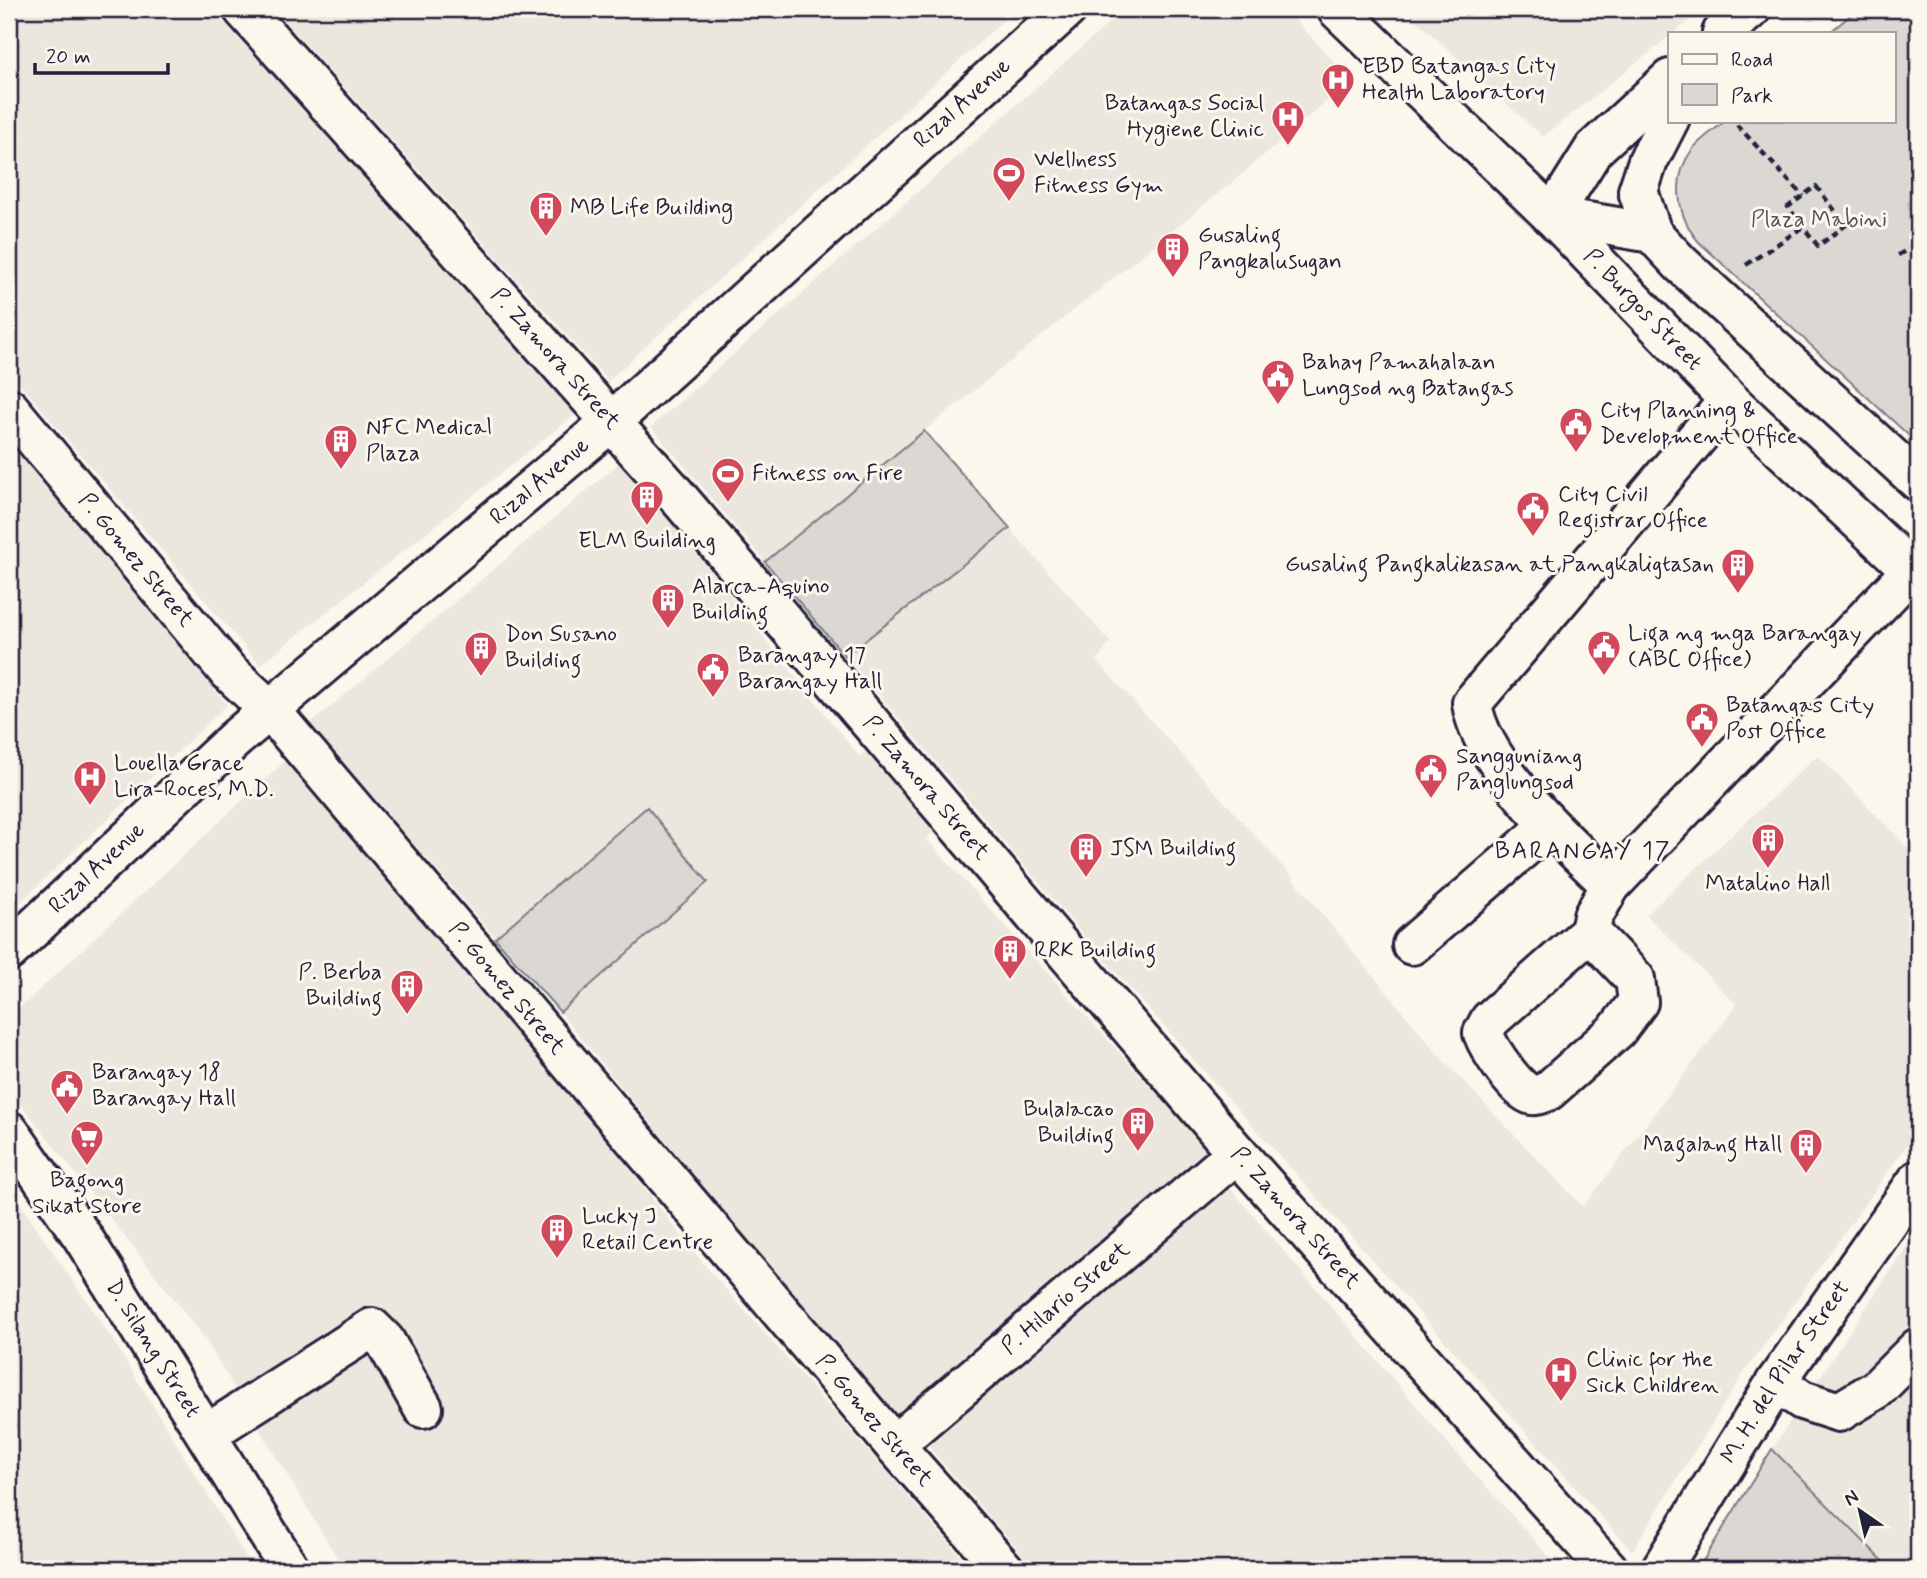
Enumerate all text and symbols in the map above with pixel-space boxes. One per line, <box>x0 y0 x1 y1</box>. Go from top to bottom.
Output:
scale bar <box>35 32 168 76</box>
legend <box>1668 32 1896 122</box>
text: 20 m <box>46 43 91 71</box>
text: Road <box>1731 46 1773 74</box>
street label: Rizal Avenue <box>907 52 1018 155</box>
place label: EBD Batangas City Health Laboratory <box>1362 52 1556 108</box>
hospital icon: EBD Batangas City Health Laboratory <box>1319 61 1357 110</box>
text: Park <box>1731 82 1773 110</box>
place label: Batangas Social Hygiene Clinic <box>1105 89 1264 147</box>
hospital icon: Batangas Social Hygiene Clinic <box>1269 98 1307 147</box>
place label: Wellness Fitness Gym <box>1034 145 1164 201</box>
sports icon: Wellness Fitness Gym <box>990 154 1028 203</box>
building icon: MB Life Building <box>527 189 565 238</box>
place label: MB Life Building <box>570 193 733 225</box>
park label: Plaza Mabini <box>1751 205 1887 235</box>
place label: Gusaling Pangkalusugan <box>1198 221 1342 279</box>
building icon: Gusaling Pangkalusugan <box>1154 230 1192 279</box>
street label: P. Burgos Street <box>1577 242 1708 378</box>
street label: P. Zamora Street <box>484 281 627 437</box>
place label: Bahay Pamahalaan Lungsod ng Batangas <box>1302 348 1514 406</box>
public building icon: Bahay Pamahalaan Lungsod ng Batangas <box>1259 357 1297 406</box>
place label: City Planning & Development Office <box>1600 396 1798 452</box>
public building icon: City Planning & Development Office <box>1557 405 1595 454</box>
place label: NFC Medical Plaza <box>366 413 492 469</box>
building icon: NFC Medical Plaza <box>322 422 360 471</box>
street label: Rizal Avenue <box>484 431 596 532</box>
sports icon: Fitness on Fire <box>709 455 747 504</box>
place label: Fitness on Fire <box>752 459 903 489</box>
building icon: ELM Building <box>628 478 666 527</box>
place label: City Civil Registrar Office <box>1558 480 1708 538</box>
street label: P. Gomez Street <box>71 487 201 634</box>
public building icon: City Civil Registrar Office <box>1514 489 1552 538</box>
place label: ELM Building <box>578 526 716 556</box>
building icon: Gusaling Pangkalikasan at Pangkaligtasan <box>1719 546 1757 595</box>
place label: Gusaling Pangkalikasan at Pangkaligtasan <box>1285 550 1714 582</box>
place label: Alarca-Aquino Building <box>692 572 830 630</box>
building icon: Alarca-Aquino Building <box>649 581 687 630</box>
place label: Liga ng mga Barangay (ABC Office) <box>1628 619 1862 675</box>
place label: Don Susano Building <box>505 620 617 678</box>
public building icon: Liga ng mga Barangay (ABC Office) <box>1585 628 1623 677</box>
building icon: Don Susano Building <box>462 629 500 678</box>
place label: Barangay 17 Barangay Hall <box>738 641 882 697</box>
public building icon: Barangay 17 Barangay Hall <box>694 650 732 699</box>
place label: Batangas City Post Office <box>1726 691 1874 747</box>
public building icon: Batangas City Post Office <box>1683 700 1721 749</box>
street label: P. Zamora Street <box>856 709 996 867</box>
place label: Sangguniang Panglungsod <box>1456 742 1582 800</box>
place label: Louella Grace Lira-Roces, M.D. <box>114 749 274 805</box>
public building icon: Sangguniang Panglungsod <box>1412 751 1450 800</box>
hospital icon: Louella Grace Lira-Roces, M.D. <box>71 758 109 807</box>
street label: Rizal Avenue <box>43 816 152 921</box>
building icon: Matalino Hall <box>1749 821 1787 870</box>
building icon: JSM Building <box>1067 830 1105 879</box>
place label: JSM Building <box>1110 834 1236 866</box>
district label: BARANGAY 17 <box>1495 836 1671 867</box>
place label: Matalino Hall <box>1705 869 1831 899</box>
street label: P. Gomez Street <box>441 916 572 1062</box>
building icon: RRK Building <box>991 932 1029 981</box>
place label: RRK Building <box>1034 936 1156 968</box>
place label: P. Berba Building <box>298 958 382 1016</box>
building icon: P. Berba Building <box>388 967 426 1016</box>
place label: Barangay 18 Barangay Hall <box>92 1058 236 1114</box>
public building icon: Barangay 18 Barangay Hall <box>48 1067 86 1116</box>
place label: Bulalacao Building <box>1023 1095 1114 1153</box>
building icon: Bulalacao Building <box>1119 1104 1157 1153</box>
supermarket icon: Bagong Sikat Store <box>68 1118 106 1167</box>
building icon: Magalang Hall <box>1787 1126 1825 1175</box>
place label: Magalang Hall <box>1643 1130 1782 1162</box>
street label: P. Zamora Street <box>1224 1141 1367 1296</box>
place label: Bagong Sikat Store <box>32 1166 142 1222</box>
place label: Lucky J Retail Centre <box>582 1202 713 1258</box>
building icon: Lucky J Retail Centre <box>538 1211 576 1260</box>
street label: P. Hilario Street <box>995 1235 1137 1362</box>
street label: D. Silang Street <box>98 1274 207 1424</box>
street label: M. H. del Pilar Street <box>1714 1275 1858 1469</box>
place label: Clinic for the Sick Children <box>1586 1345 1719 1401</box>
street label: P. Gomez Street <box>808 1348 940 1494</box>
hospital icon: Clinic for the Sick Children <box>1542 1354 1580 1403</box>
north arrow <box>1826 1476 1896 1546</box>
text: N <box>1839 1484 1864 1512</box>

